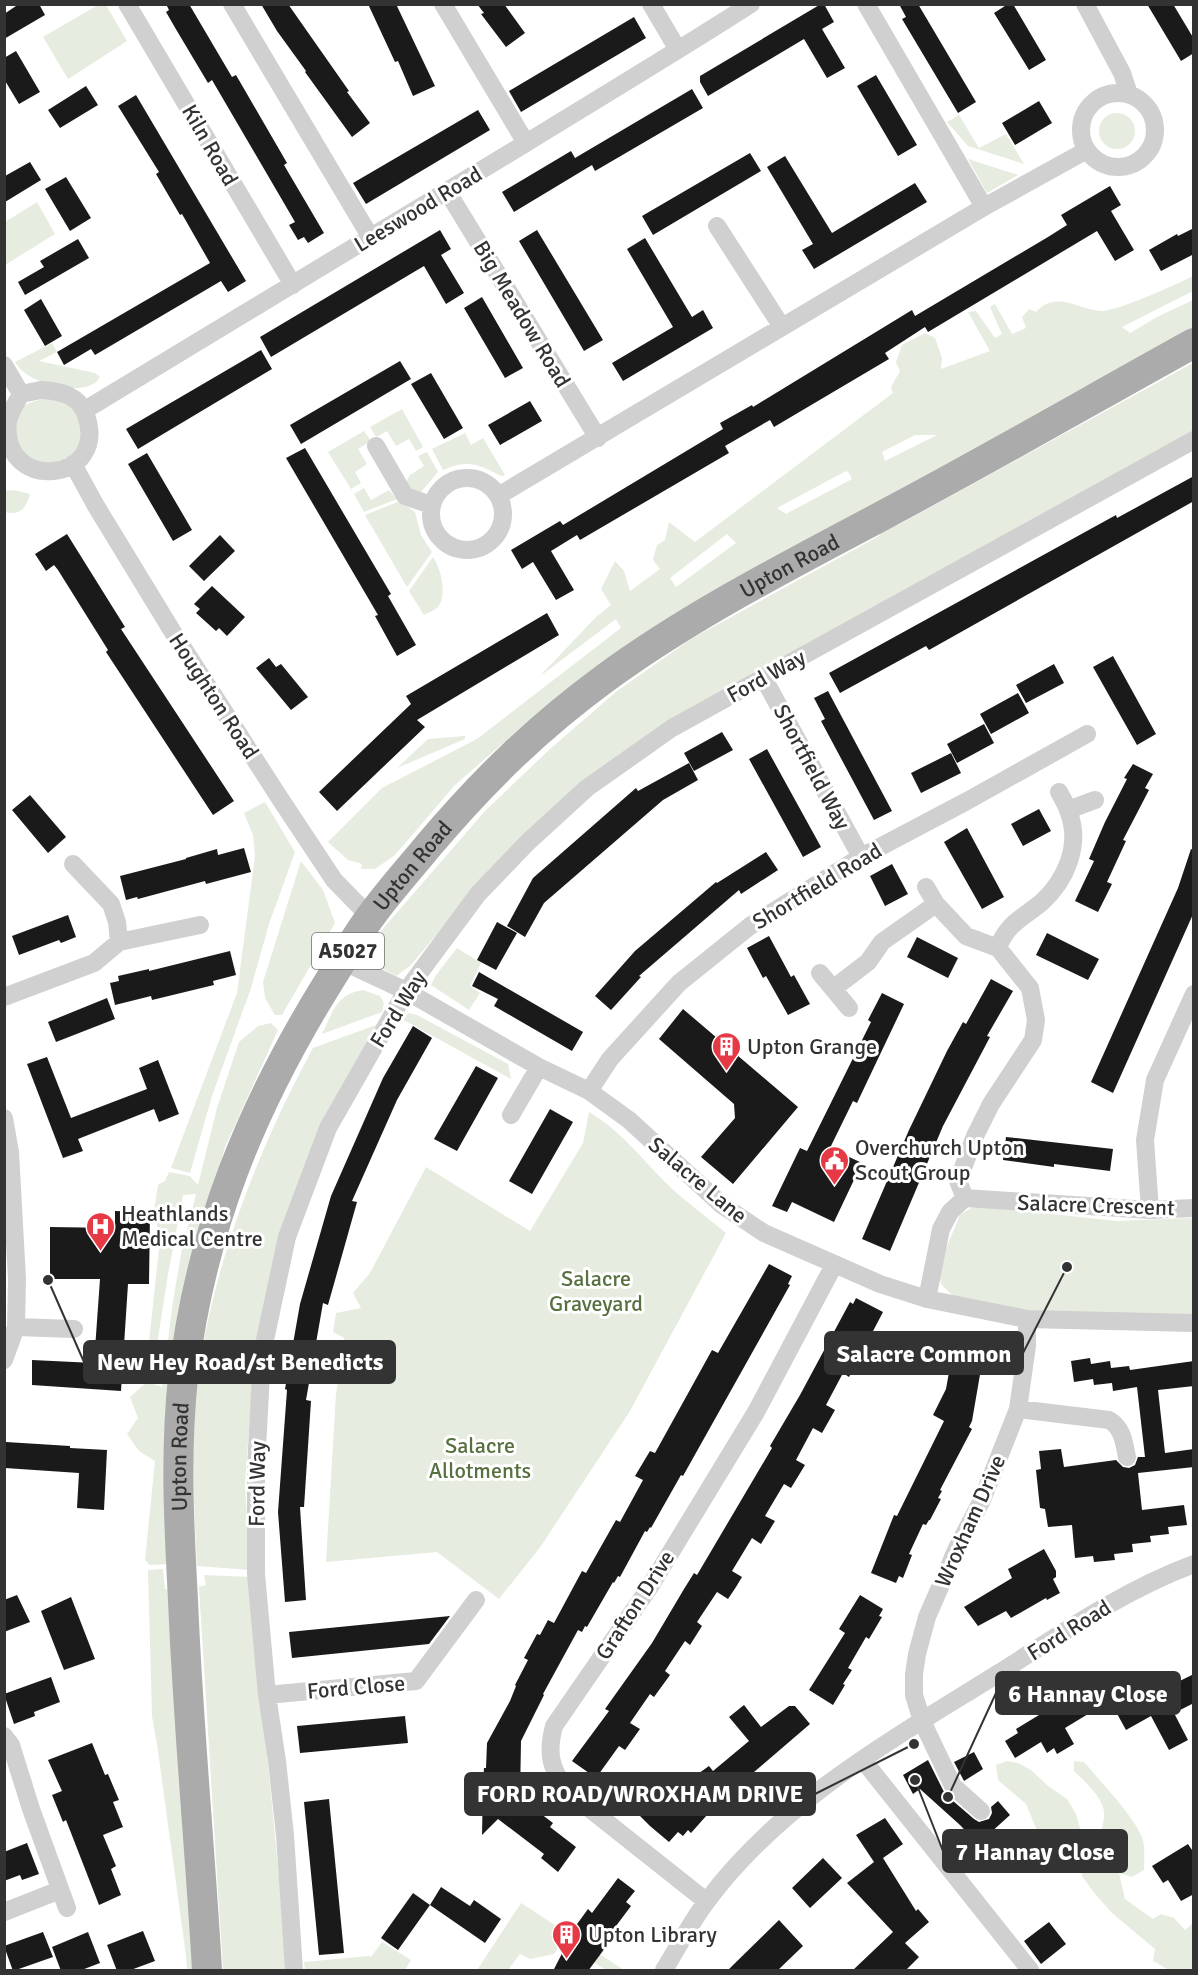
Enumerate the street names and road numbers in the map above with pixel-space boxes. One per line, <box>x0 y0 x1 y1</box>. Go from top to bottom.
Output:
street label: Kiln Road <box>176 100 244 190</box>
street label: Leeswood Road <box>349 160 487 258</box>
street label: Big Meadow Road <box>468 236 576 392</box>
street label: Upton Road <box>735 528 844 604</box>
street label: Houghton Road <box>163 628 265 764</box>
street label: Ford Way <box>722 643 811 709</box>
street label: Shortfield Way <box>768 700 857 835</box>
street label: Upton Road <box>367 815 457 916</box>
street label: Shortfield Road <box>747 837 887 935</box>
road number: A5027 <box>312 933 384 969</box>
street label: Ford Way <box>364 965 433 1053</box>
street label: Salacre Lane <box>643 1131 753 1229</box>
street label: Salacre Crescent <box>1017 1189 1175 1221</box>
street label: Upton Road <box>165 1401 194 1512</box>
street label: Ford Way <box>243 1440 271 1527</box>
street label: Wroxham Drive <box>929 1451 1011 1591</box>
street label: Grafton Drive <box>590 1545 680 1665</box>
street label: Ford Road <box>1022 1594 1116 1666</box>
street label: Ford Close <box>306 1669 406 1705</box>

